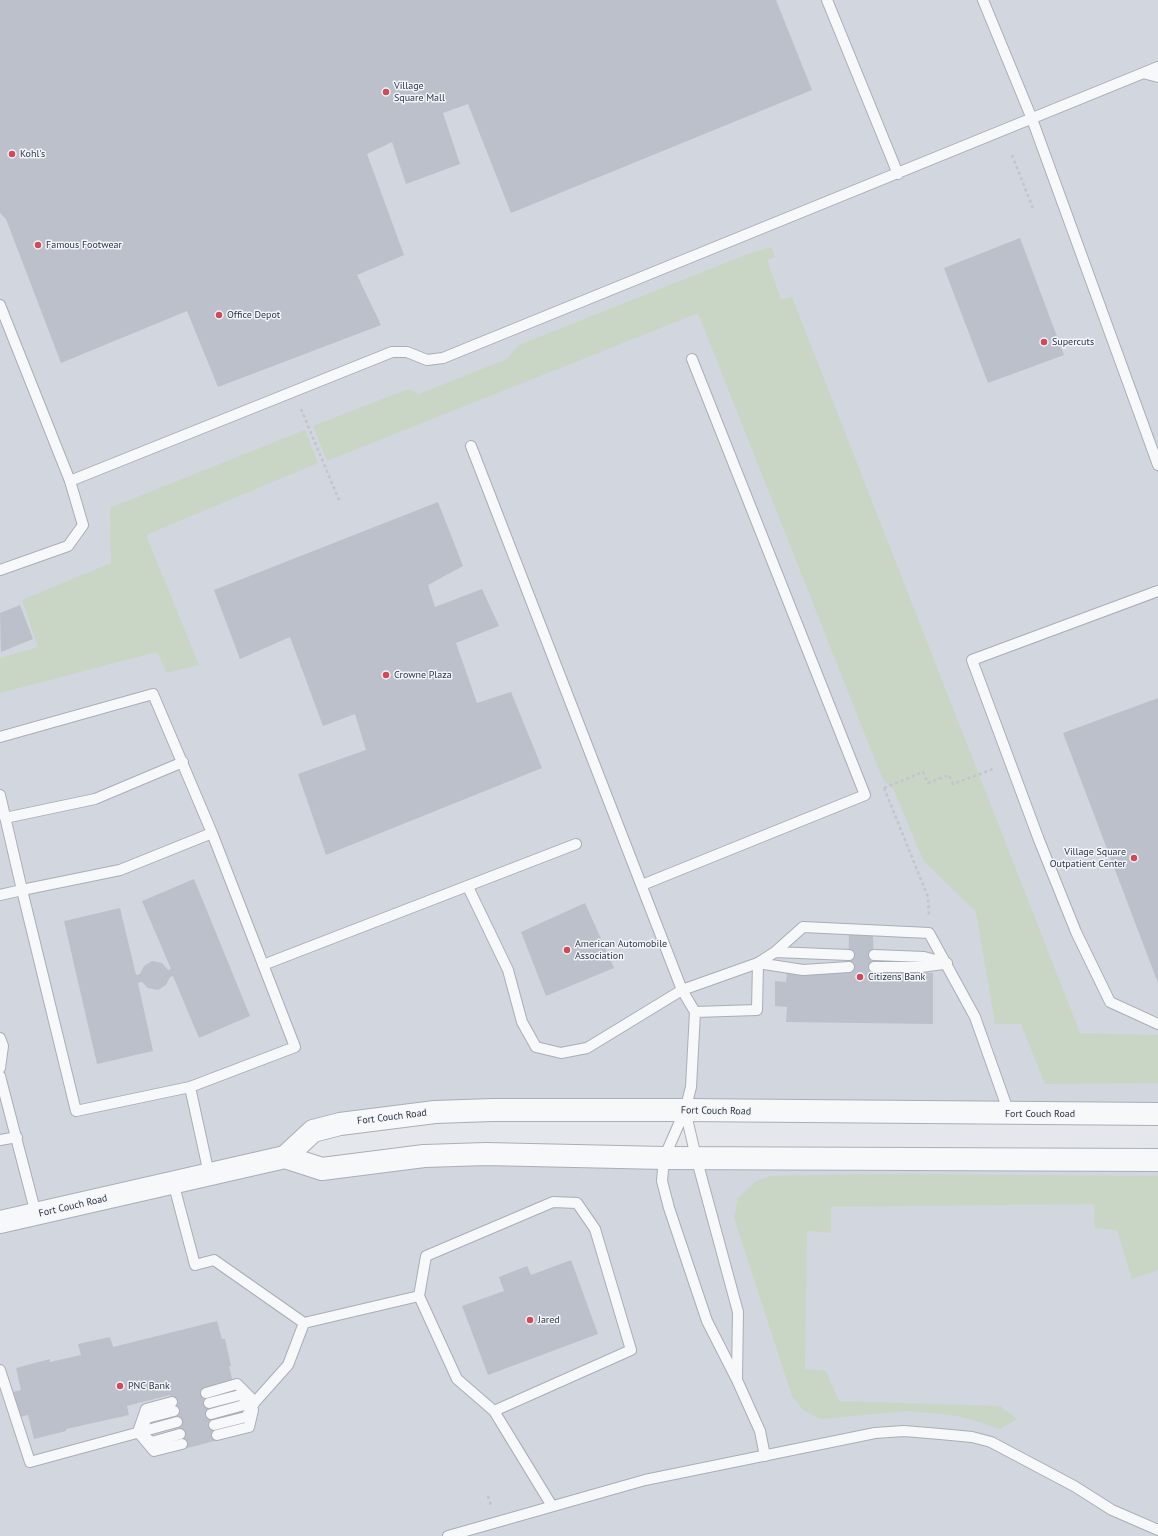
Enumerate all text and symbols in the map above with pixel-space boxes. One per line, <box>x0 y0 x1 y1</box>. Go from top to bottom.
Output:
place label: Village Square Mall <box>394 80 445 104</box>
marker: Village Square Mall <box>381 87 391 97</box>
place label: Kohl's <box>20 148 45 160</box>
marker: Kohl's <box>7 149 17 159</box>
place label: Famous Footwear <box>46 239 122 251</box>
marker: Famous Footwear <box>33 240 43 250</box>
place label: Office Depot <box>227 309 280 321</box>
marker: Office Depot <box>214 310 224 320</box>
place label: Supercuts <box>1052 336 1094 348</box>
marker: Supercuts <box>1039 337 1049 347</box>
place label: Crowne Plaza <box>394 669 452 681</box>
marker: Crowne Plaza <box>381 670 391 680</box>
place label: Village Square Outpatient Center <box>1050 846 1126 870</box>
marker: Village Square Outpatient Center <box>1129 853 1139 863</box>
place label: American Automobile Association <box>575 938 667 962</box>
marker: American Automobile Association <box>562 945 572 955</box>
place label: Citizens Bank <box>868 971 925 983</box>
marker: Citizens Bank <box>855 972 865 982</box>
street label: Fort Couch Road <box>681 1104 751 1118</box>
street label: Fort Couch Road <box>356 1107 428 1127</box>
street label: Fort Couch Road <box>1005 1108 1075 1120</box>
street label: Fort Couch Road <box>37 1192 109 1220</box>
place label: Jared <box>538 1314 560 1326</box>
marker: Jared <box>525 1315 535 1325</box>
place label: PNC Bank <box>128 1380 170 1392</box>
marker: PNC Bank <box>115 1381 125 1391</box>

